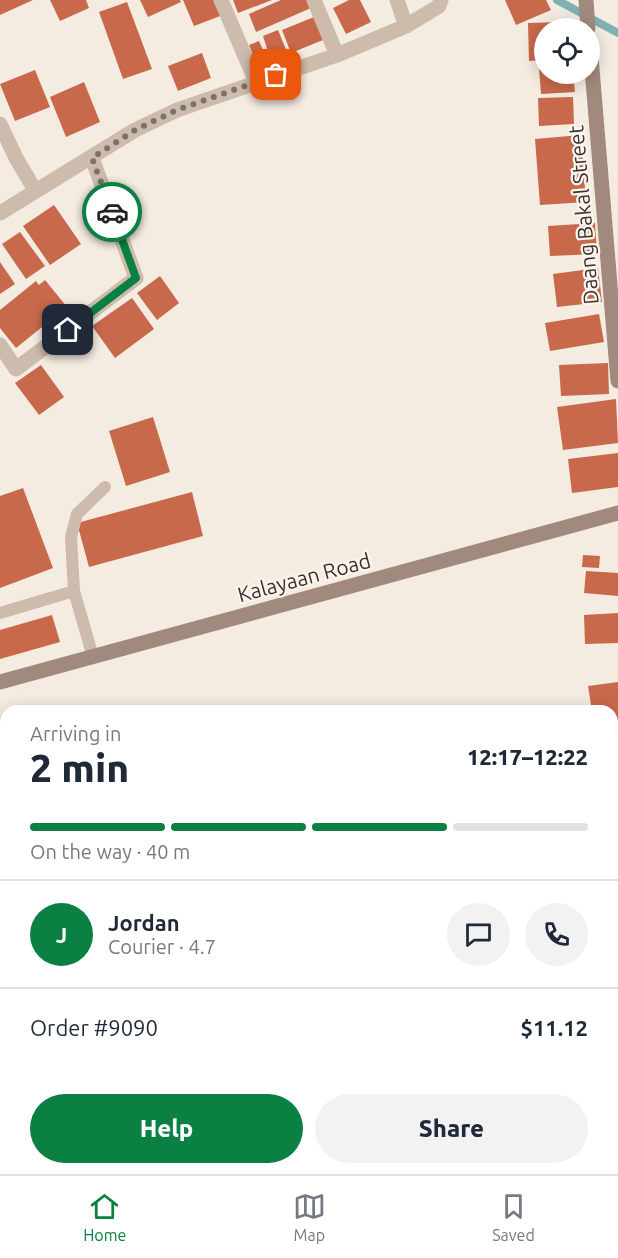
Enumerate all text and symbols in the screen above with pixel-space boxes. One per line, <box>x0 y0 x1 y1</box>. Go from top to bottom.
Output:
map controls <box>534 18 600 84</box>
button: locate <box>534 18 600 84</box>
pin <box>250 49 301 100</box>
icon: bag <box>259 58 292 91</box>
street label: Daang Bakal Street <box>563 124 603 306</box>
courier <box>82 182 142 242</box>
icon: car <box>96 196 129 229</box>
pin <box>42 304 93 355</box>
icon: home <box>51 313 84 346</box>
street label: Kalayaan Road <box>235 548 373 606</box>
text: Arriving in <box>30 722 121 745</box>
text: 12:17–12:22 <box>467 744 588 769</box>
text: 2 min <box>30 746 129 789</box>
text: On the way · 40 m <box>30 840 190 863</box>
button: chat <box>447 903 510 966</box>
button: phone <box>525 903 588 966</box>
text: Jordan <box>108 910 180 935</box>
text: J <box>56 922 67 947</box>
text: Courier · 4.7 <box>108 935 216 958</box>
text: Order #9090 <box>30 1015 158 1040</box>
text: $11.12 <box>521 1015 588 1040</box>
button: Help <box>30 1094 303 1163</box>
button: Share <box>315 1094 588 1163</box>
tab: Home <box>83 1190 126 1244</box>
tab: Map <box>293 1190 326 1244</box>
tab: Saved <box>492 1190 535 1244</box>

